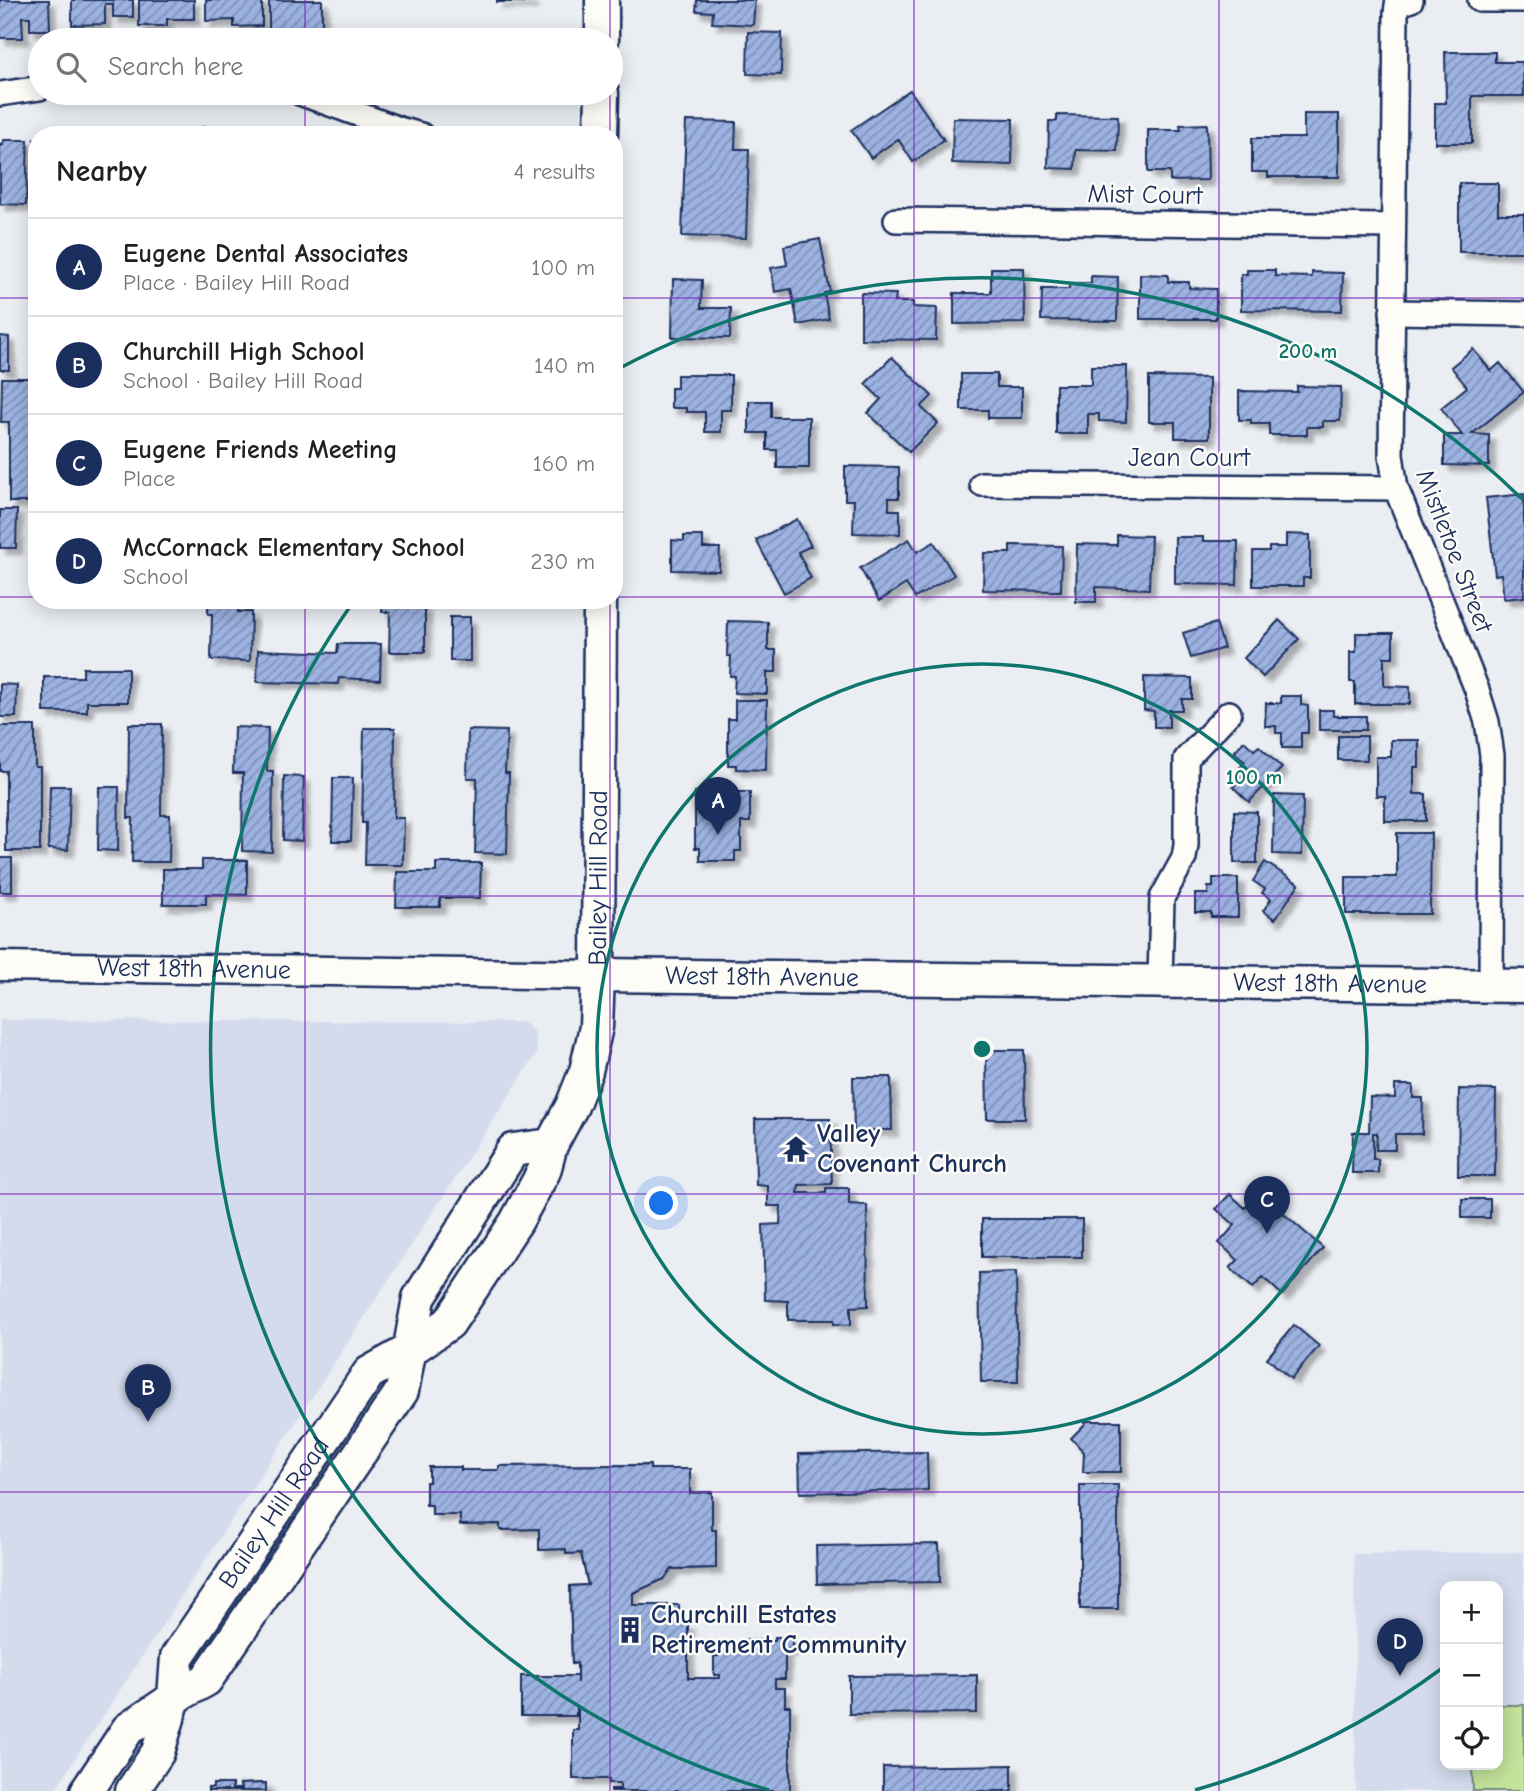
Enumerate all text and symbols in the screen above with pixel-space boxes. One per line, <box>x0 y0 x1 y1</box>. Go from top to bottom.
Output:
search box <box>28 28 623 105</box>
icon: search <box>52 48 90 86</box>
text: Search here <box>108 52 243 82</box>
text: Nearby <box>56 154 147 189</box>
text: 4 results <box>513 158 595 185</box>
street label: Mist Court <box>1087 179 1205 211</box>
text: Eugene Dental Associates <box>123 239 408 269</box>
text: A <box>73 254 85 281</box>
text: 100 m <box>531 254 595 281</box>
text: Place · Bailey Hill Road <box>123 269 350 296</box>
text: Churchill High School <box>123 337 365 367</box>
text: 200 m <box>1279 339 1337 363</box>
text: B <box>72 352 86 379</box>
text: 140 m <box>534 352 595 379</box>
text: School · Bailey Hill Road <box>123 367 363 394</box>
text: Eugene Friends Meeting <box>123 435 397 465</box>
street label: Jean Court <box>1128 443 1252 473</box>
text: C <box>72 450 86 477</box>
text: 160 m <box>533 450 595 477</box>
text: Place <box>123 465 175 492</box>
street label: Mistletoe Street <box>1409 465 1499 638</box>
text: McCornack Elementary School <box>123 533 465 563</box>
text: D <box>72 548 86 575</box>
text: 230 m <box>531 548 595 575</box>
text: School <box>123 563 188 590</box>
text: 100 m <box>1226 765 1282 789</box>
pin: A <box>695 777 741 835</box>
street label: Bailey Hill Road <box>583 790 614 966</box>
street label: West 18th Avenue <box>97 952 291 985</box>
street label: West 18th Avenue <box>665 961 859 993</box>
street label: West 18th Avenue <box>1233 968 1427 1000</box>
centre of rings <box>970 1037 994 1061</box>
place label: Valley Covenant Church <box>817 1119 1007 1179</box>
temple icon: Valley Covenant Church <box>781 1134 811 1164</box>
pin: C <box>1244 1176 1290 1234</box>
your location <box>644 1186 678 1220</box>
pin: B <box>125 1364 171 1422</box>
street label: Bailey Hill Road <box>213 1432 336 1594</box>
map controls <box>1440 1581 1503 1770</box>
button: + <box>1440 1581 1503 1644</box>
place label: Churchill Estates Retirement Community <box>651 1600 906 1660</box>
building icon: Churchill Estates Retirement Community <box>615 1615 645 1645</box>
pin: D <box>1377 1618 1423 1676</box>
button: − <box>1440 1644 1503 1707</box>
button: locate <box>1440 1707 1503 1770</box>

